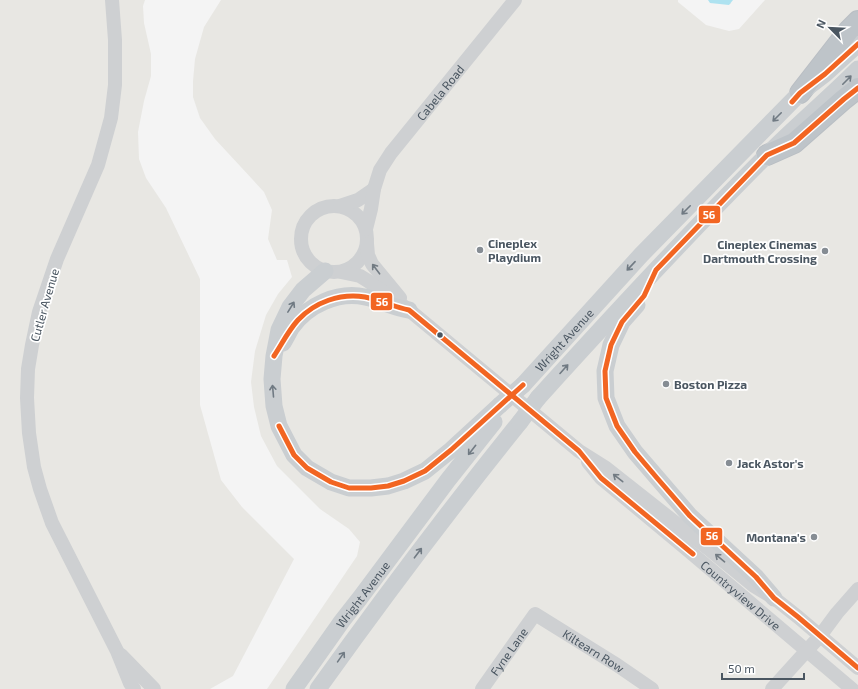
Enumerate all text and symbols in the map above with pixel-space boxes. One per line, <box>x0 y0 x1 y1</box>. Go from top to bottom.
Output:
north arrow <box>810 8 850 48</box>
text: N <box>813 17 828 30</box>
street label: Cabela Road <box>413 62 467 123</box>
one-way arrow <box>842 75 852 85</box>
one-way arrow <box>772 112 782 122</box>
one-way arrow <box>681 205 691 215</box>
line badge: 56 <box>698 205 721 224</box>
text: 56 <box>703 208 716 221</box>
place label: Cineplex Playdium <box>488 236 541 265</box>
place label: Cineplex Cinemas Dartmouth Crossing <box>703 237 817 265</box>
marker: Cineplex Playdium <box>475 245 485 255</box>
marker: Cineplex Cinemas Dartmouth Crossing <box>820 246 830 256</box>
one-way arrow <box>626 261 636 271</box>
one-way arrow <box>372 263 380 274</box>
street label: Cutler Avenue <box>27 267 61 343</box>
line badge: 56 <box>370 292 393 311</box>
text: 56 <box>376 295 389 308</box>
one-way arrow <box>287 302 295 313</box>
street label: Wright Avenue <box>532 306 596 374</box>
unlabelled marker <box>435 330 445 340</box>
one-way arrow <box>559 364 569 374</box>
place label: Boston Pizza <box>674 377 747 391</box>
marker: Boston Pizza <box>661 379 671 389</box>
one-way arrow <box>269 385 277 398</box>
one-way arrow <box>467 445 476 456</box>
place label: Jack Astor's <box>737 456 804 470</box>
marker: Jack Astor's <box>724 458 734 468</box>
one-way arrow <box>613 473 624 482</box>
line badge: 56 <box>700 527 723 546</box>
text: 56 <box>706 529 719 542</box>
place label: Montana's <box>746 530 806 544</box>
marker: Montana's <box>809 532 819 542</box>
one-way arrow <box>414 547 422 558</box>
one-way arrow <box>715 554 726 563</box>
street label: Countryview Drive <box>698 557 784 633</box>
street label: Wright Avenue <box>333 558 392 630</box>
street label: Fyne Lane <box>487 625 530 678</box>
street label: Kiltearn Row <box>560 626 627 675</box>
one-way arrow <box>337 652 345 663</box>
scale bar <box>722 655 804 681</box>
text: 50 m <box>728 661 755 675</box>

